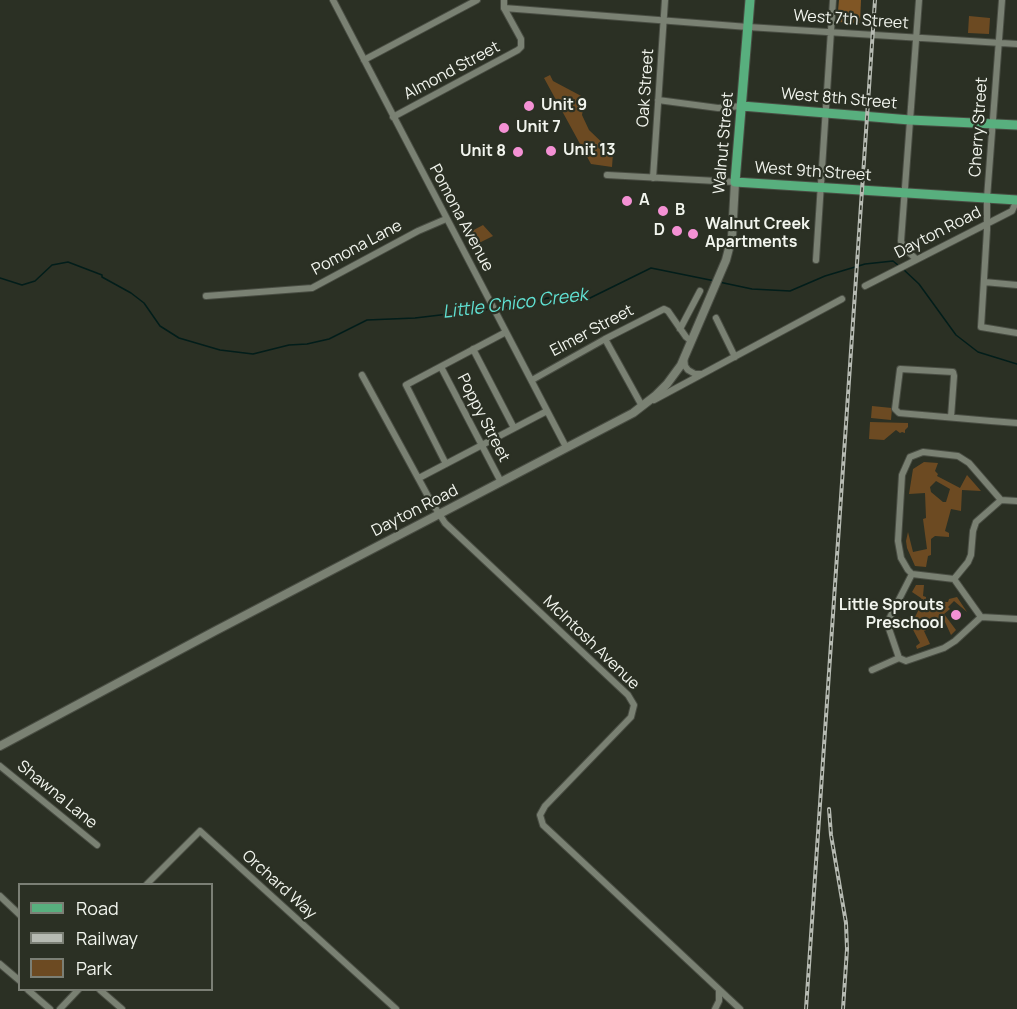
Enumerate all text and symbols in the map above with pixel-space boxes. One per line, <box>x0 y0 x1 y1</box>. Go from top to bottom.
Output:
street label: West 7th Street <box>793 6 909 34</box>
street label: Almond Street <box>401 38 503 104</box>
street label: Oak Street <box>634 48 658 128</box>
street label: Cherry Street <box>966 76 992 178</box>
street label: West 8th Street <box>780 84 898 114</box>
street label: Walnut Street <box>710 91 738 195</box>
place label: Unit 9 <box>541 96 587 116</box>
marker: Unit 9 <box>522 99 536 113</box>
place label: Unit 7 <box>516 118 561 138</box>
marker: Unit 7 <box>497 121 511 135</box>
place label: Unit 13 <box>563 141 615 161</box>
place label: Unit 8 <box>460 142 506 162</box>
marker: Unit 13 <box>544 144 558 158</box>
marker: Unit 8 <box>511 145 525 159</box>
street label: West 9th Street <box>754 158 872 186</box>
street label: Pomona Avenue <box>425 161 497 275</box>
place label: A <box>639 191 650 211</box>
marker: A <box>620 194 634 208</box>
place label: B <box>675 201 685 221</box>
street label: Dayton Road <box>892 203 984 263</box>
marker: B <box>656 204 670 218</box>
place label: Walnut Creek Apartments <box>705 215 810 253</box>
street label: Pomona Lane <box>309 216 405 280</box>
place label: D <box>654 221 665 241</box>
marker: D <box>670 224 684 238</box>
marker: Walnut Creek Apartments <box>686 227 700 241</box>
water label: Little Chico Creek <box>441 284 589 324</box>
street label: Elmer Street <box>547 301 637 361</box>
street label: Poppy Street <box>453 371 513 465</box>
street label: Dayton Road <box>369 481 461 541</box>
street label: McIntosh Avenue <box>539 592 643 694</box>
place label: Little Sprouts Preschool <box>839 596 944 634</box>
marker: Little Sprouts Preschool <box>949 608 963 622</box>
street label: Shawna Lane <box>13 757 101 833</box>
street label: Orchard Way <box>238 846 320 924</box>
legend <box>18 883 213 991</box>
text: Road <box>76 896 119 920</box>
text: Railway <box>76 926 138 950</box>
text: Park <box>76 956 112 980</box>

